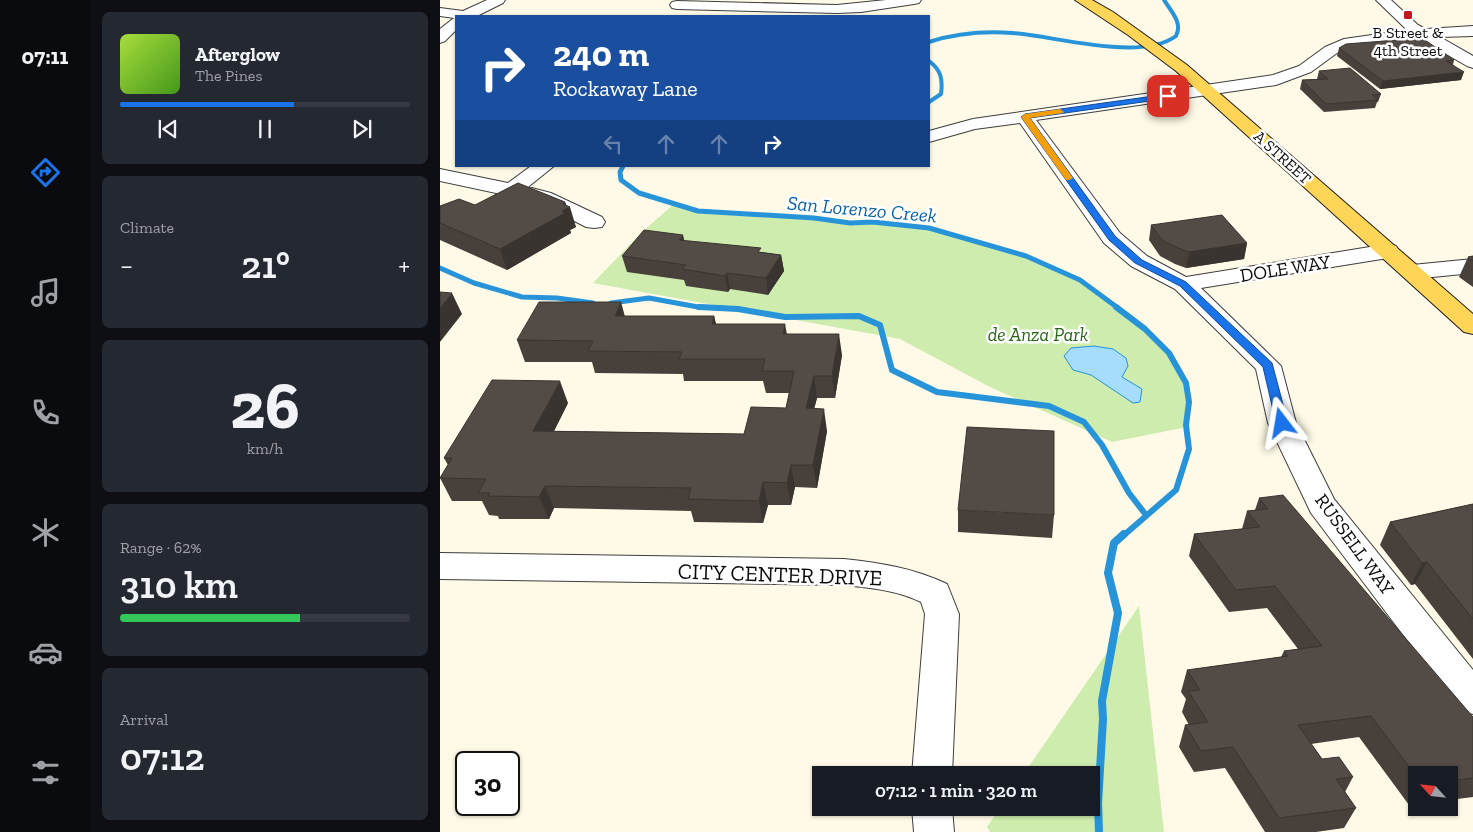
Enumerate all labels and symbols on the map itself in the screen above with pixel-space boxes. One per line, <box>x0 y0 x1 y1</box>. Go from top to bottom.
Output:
marker: B Street & 4th Street <box>1402 9 1414 21</box>
place label: B Street & 4th Street <box>1373 23 1444 60</box>
pin <box>1147 75 1189 117</box>
street label: A STREET <box>1250 127 1315 188</box>
water label: San Lorenzo Creek <box>786 191 938 228</box>
street label: DOLE WAY <box>1238 250 1332 287</box>
park label: de Anza Park <box>988 323 1088 346</box>
position arrow <box>1255 396 1307 448</box>
street label: RUSSELL WAY <box>1310 489 1399 600</box>
street label: CITY CENTER DRIVE <box>677 557 883 592</box>
speed limit sign: 30 <box>455 751 520 816</box>
north arrow <box>1408 766 1458 816</box>

